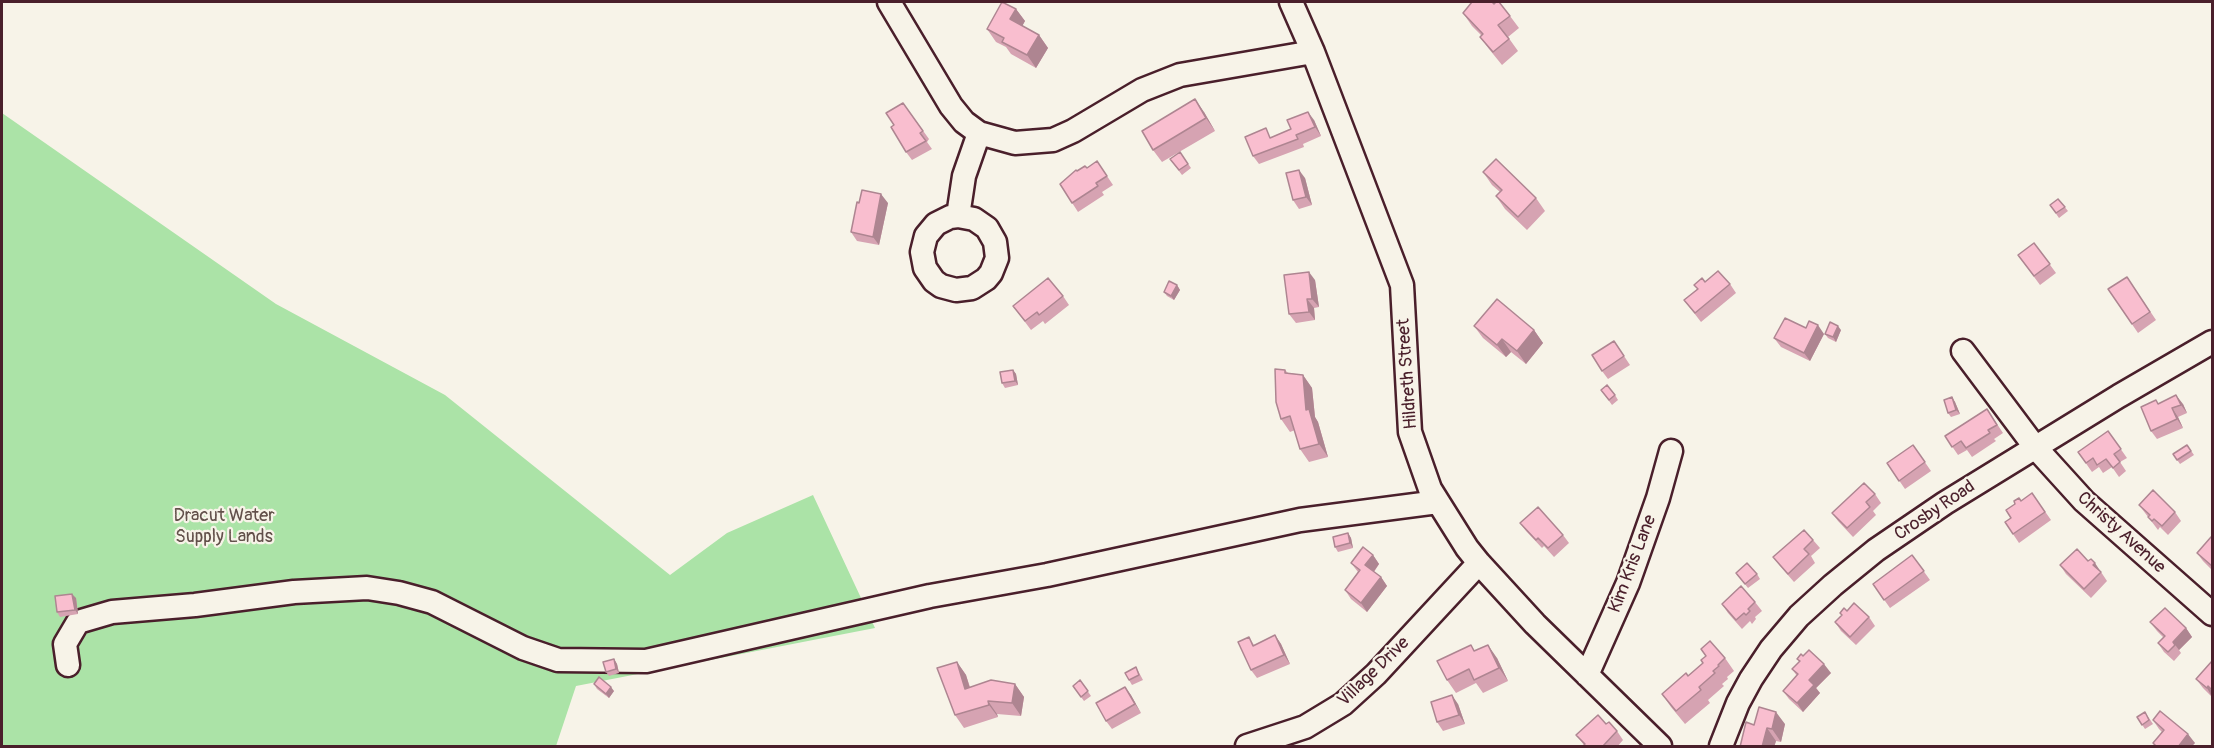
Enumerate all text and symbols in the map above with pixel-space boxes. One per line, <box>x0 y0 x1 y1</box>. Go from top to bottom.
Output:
street label: Hildreth Street <box>1393 318 1423 430</box>
street label: Crosby Road <box>1891 476 1979 546</box>
street label: Christy Avenue <box>2072 488 2170 578</box>
park label: Dracut Water Supply Lands <box>173 505 275 548</box>
street label: Kim Kris Lane <box>1604 512 1662 616</box>
street label: Village Drive <box>1334 633 1414 711</box>

